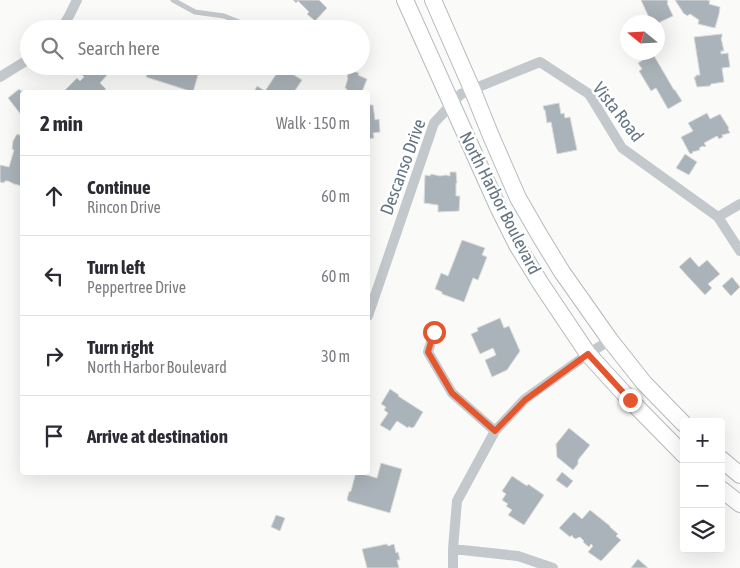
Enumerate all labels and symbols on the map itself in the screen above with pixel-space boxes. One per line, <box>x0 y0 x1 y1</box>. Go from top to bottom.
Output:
north arrow <box>620 15 665 60</box>
street label: Vista Road <box>589 78 648 146</box>
street label: Descanso Drive <box>375 116 430 218</box>
street label: North Harbor Boulevard <box>455 128 545 278</box>
route start <box>423 321 446 344</box>
route end <box>619 389 642 412</box>

